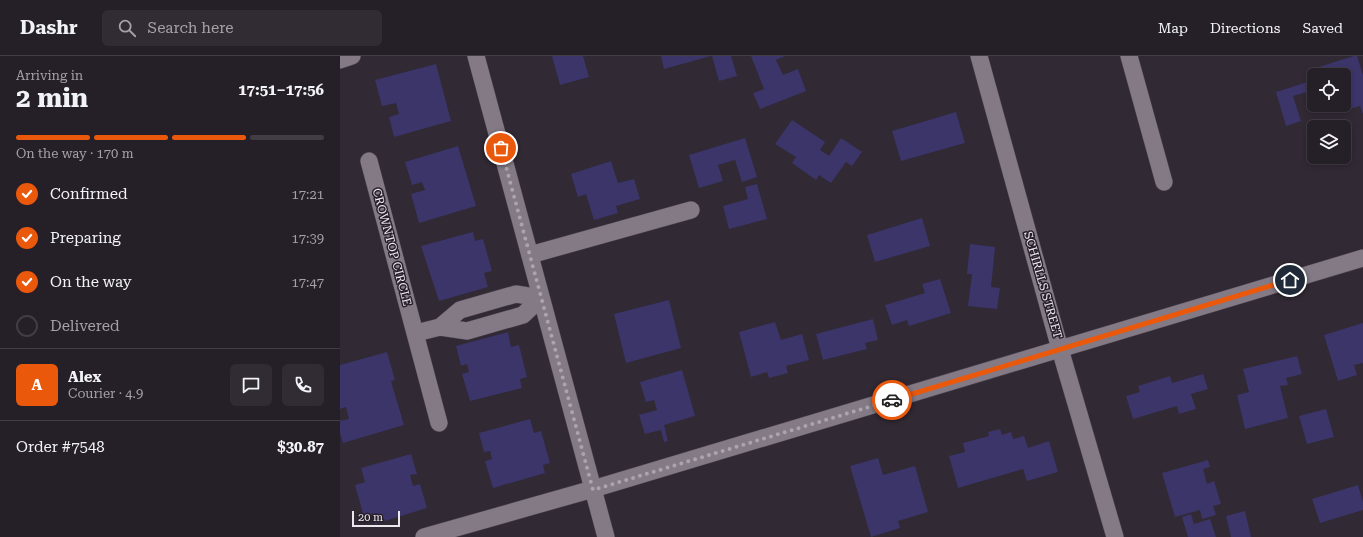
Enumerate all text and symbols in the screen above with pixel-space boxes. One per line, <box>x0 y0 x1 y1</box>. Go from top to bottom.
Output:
search box <box>102 10 382 46</box>
text: Dashr <box>20 16 78 39</box>
icon: search <box>116 17 138 39</box>
text: Search here <box>148 19 234 37</box>
text: Map <box>1158 20 1188 36</box>
text: Directions <box>1210 20 1280 36</box>
text: Saved <box>1302 20 1343 36</box>
text: Arriving in <box>16 68 83 83</box>
map controls <box>1307 68 1351 164</box>
button: locate <box>1307 68 1351 112</box>
text: 17:51–17:56 <box>238 81 324 99</box>
text: 2 min <box>16 83 88 113</box>
button: layers <box>1307 120 1351 164</box>
pin <box>484 131 518 165</box>
icon: bag <box>490 137 512 159</box>
text: On the way · 170 m <box>16 146 133 161</box>
icon: check <box>16 183 38 205</box>
text: Confirmed <box>50 185 128 203</box>
text: 17:21 <box>292 187 324 202</box>
street label: CROWNTOP CIRCLE <box>370 187 414 307</box>
icon: check <box>16 227 38 249</box>
text: Preparing <box>50 229 121 247</box>
street label: SCHIRLLS STREET <box>1021 230 1065 340</box>
text: 17:39 <box>292 231 324 246</box>
pin <box>1273 263 1307 297</box>
icon: home <box>1279 269 1301 291</box>
icon: check <box>16 271 38 293</box>
text: On the way <box>50 273 132 291</box>
text: 17:47 <box>292 275 324 290</box>
text: Delivered <box>50 317 120 335</box>
button: chat <box>230 364 272 406</box>
button: phone <box>282 364 324 406</box>
text: Alex <box>68 368 101 386</box>
text: A <box>32 376 42 394</box>
courier <box>872 380 912 420</box>
text: Courier · 4.9 <box>68 386 143 401</box>
icon: car <box>881 389 903 411</box>
text: Order #7548 <box>16 438 105 456</box>
text: $30.87 <box>277 438 324 456</box>
scale bar <box>352 509 400 528</box>
text: 20 m <box>358 511 383 524</box>

